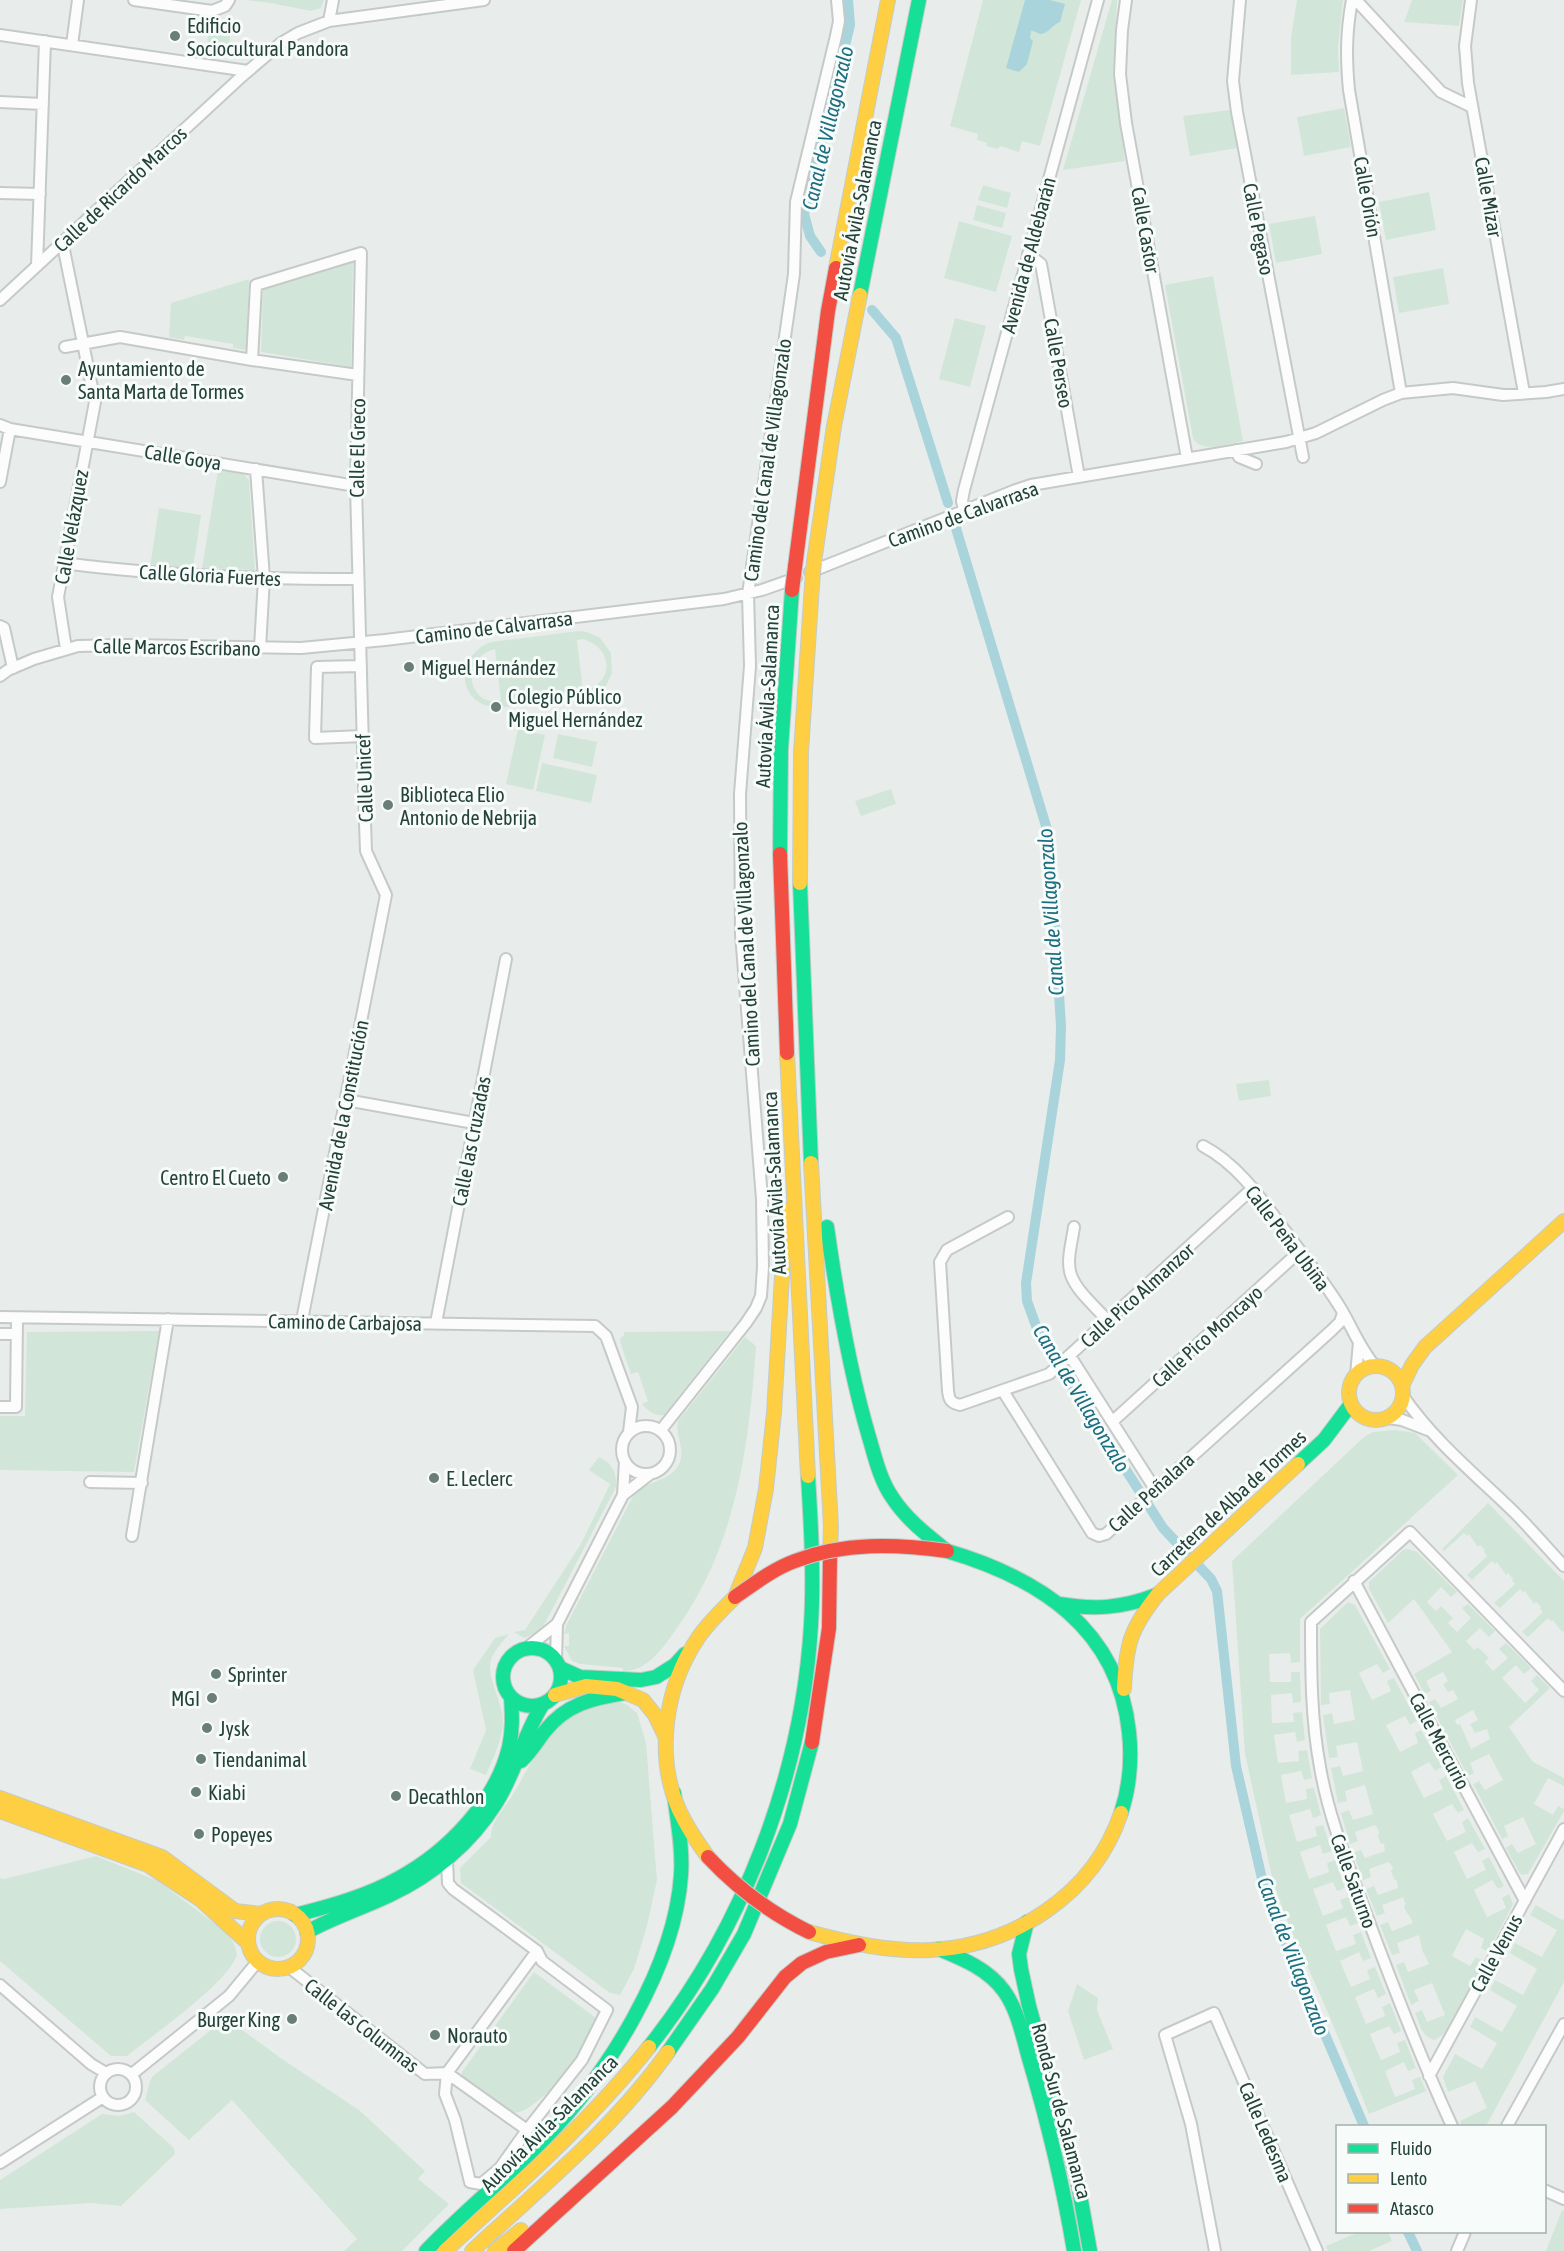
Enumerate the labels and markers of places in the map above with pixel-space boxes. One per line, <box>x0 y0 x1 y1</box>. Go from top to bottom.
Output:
place label: Edificio Sociocultural Pandora <box>187 14 349 60</box>
marker: Edificio Sociocultural Pandora <box>168 29 182 43</box>
place label: Ayuntamiento de Santa Marta de Tormes <box>78 357 244 403</box>
marker: Ayuntamiento de Santa Marta de Tormes <box>59 373 73 387</box>
place label: Miguel Hernández <box>421 656 555 679</box>
marker: Miguel Hernández <box>402 660 416 674</box>
place label: Colegio Público Miguel Hernández <box>508 685 642 731</box>
marker: Colegio Público Miguel Hernández <box>489 700 503 714</box>
place label: Biblioteca Elio Antonio de Nebrija <box>400 783 537 829</box>
marker: Biblioteca Elio Antonio de Nebrija <box>381 798 395 812</box>
place label: Centro El Cueto <box>160 1166 271 1189</box>
marker: Centro El Cueto <box>276 1170 290 1184</box>
place label: E. Leclerc <box>446 1467 513 1490</box>
marker: E. Leclerc <box>427 1471 441 1485</box>
place label: Sprinter <box>228 1663 288 1686</box>
marker: Sprinter <box>209 1667 223 1681</box>
place label: MGI <box>171 1687 200 1710</box>
marker: MGI <box>205 1691 219 1705</box>
place label: Jysk <box>219 1717 250 1740</box>
marker: Jysk <box>200 1721 214 1735</box>
place label: Tiendanimal <box>213 1748 308 1771</box>
marker: Tiendanimal <box>194 1752 208 1766</box>
place label: Kiabi <box>208 1781 246 1804</box>
marker: Kiabi <box>189 1785 203 1799</box>
place label: Decathlon <box>408 1785 485 1808</box>
marker: Decathlon <box>389 1789 403 1803</box>
place label: Popeyes <box>211 1823 273 1846</box>
marker: Popeyes <box>192 1827 206 1841</box>
place label: Burger King <box>197 2008 280 2031</box>
marker: Burger King <box>285 2012 299 2026</box>
place label: Norauto <box>447 2024 508 2047</box>
marker: Norauto <box>428 2028 442 2042</box>

